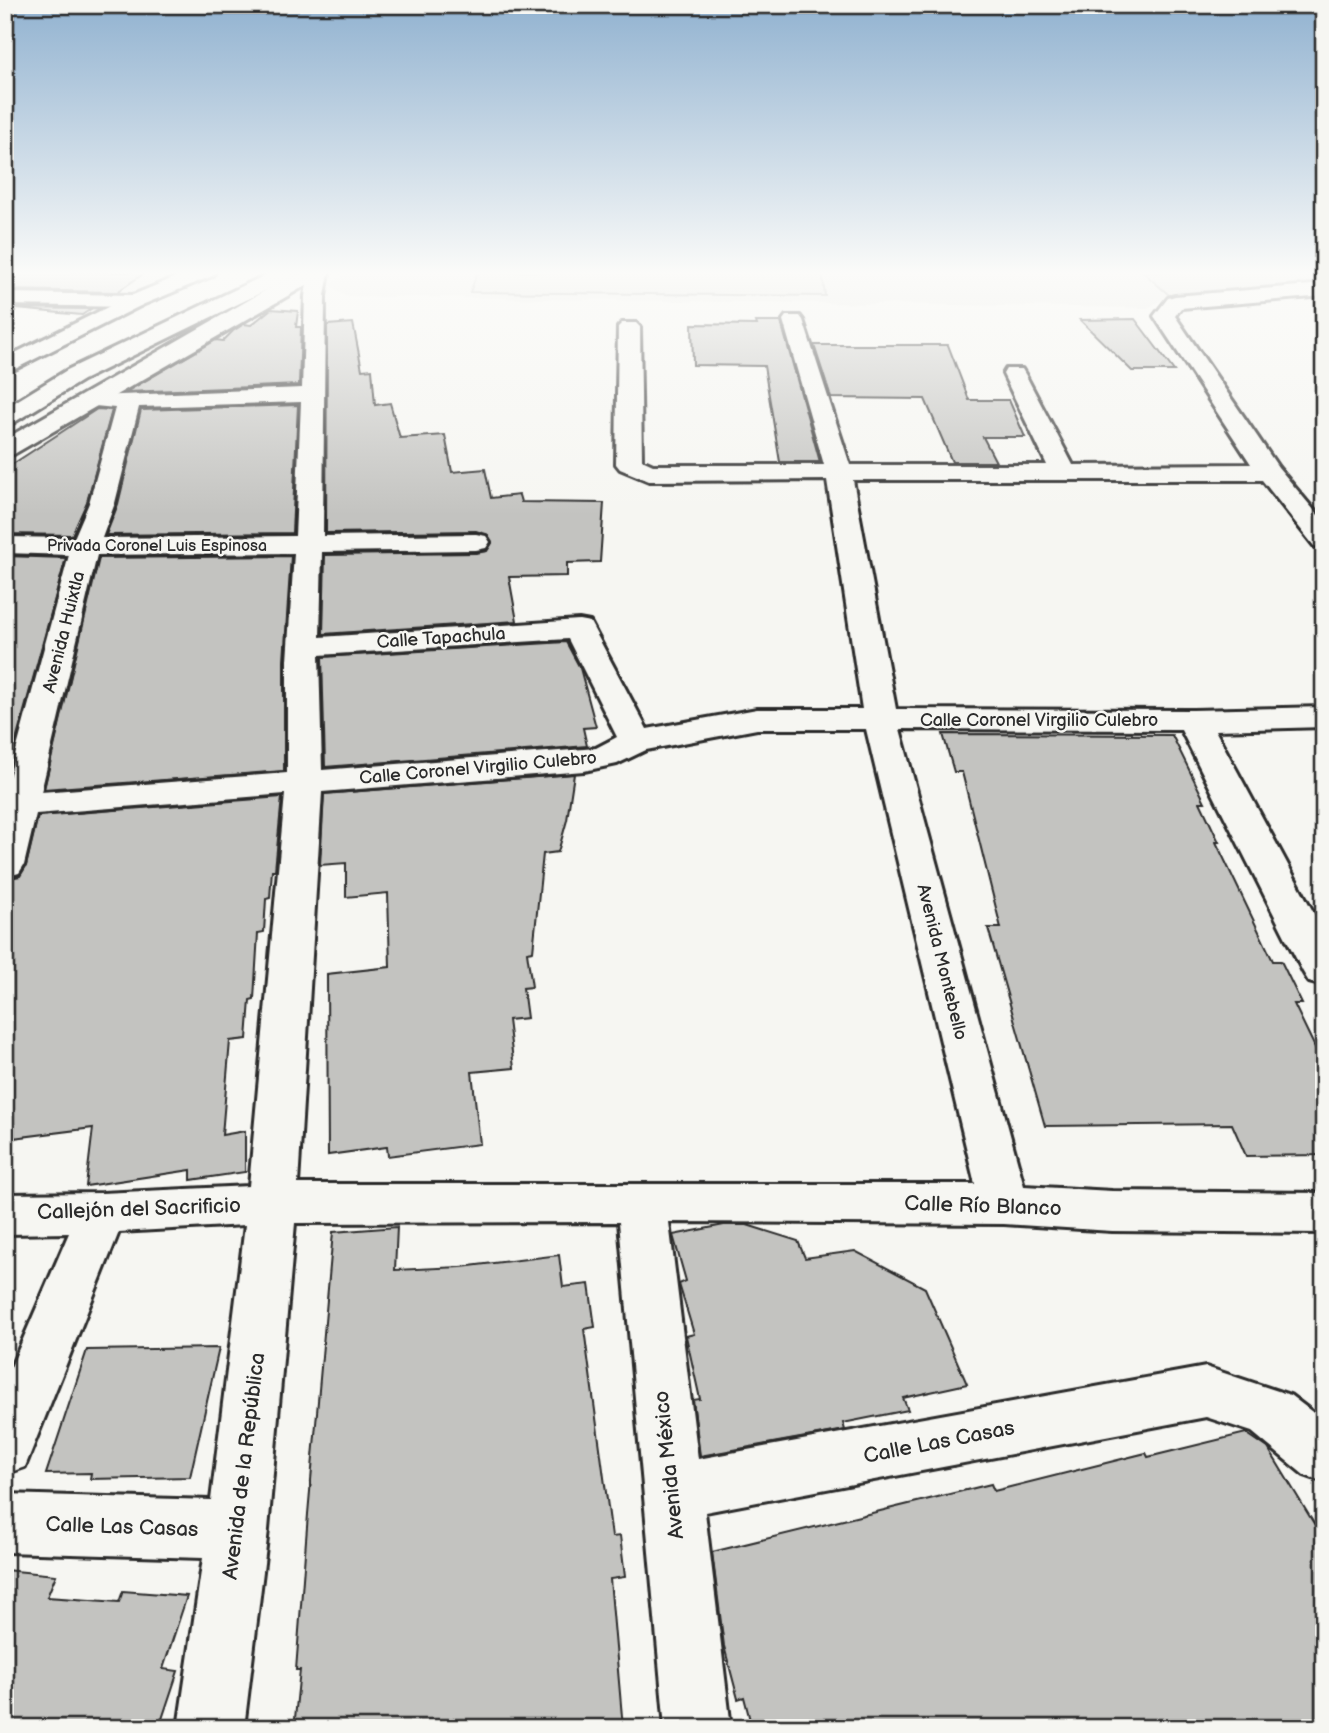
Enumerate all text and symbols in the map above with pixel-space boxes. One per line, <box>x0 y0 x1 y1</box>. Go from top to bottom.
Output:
street label: Privada Coronel Luis Espinosa <box>47 537 267 556</box>
street label: Avenida Huixtla <box>39 569 89 695</box>
street label: Calle Tapachula <box>376 623 506 653</box>
street label: Calle Coronel Virgilio Culebro <box>920 710 1158 731</box>
street label: Calle Coronel Virgilio Culebro <box>358 747 598 789</box>
street label: Avenida Montebello <box>912 882 972 1042</box>
street label: Calle Río Blanco <box>904 1191 1062 1221</box>
street label: Callejón del Sacrificio <box>37 1193 241 1225</box>
street label: Avenida de la República <box>218 1351 270 1581</box>
street label: Avenida México <box>649 1389 689 1541</box>
street label: Calle Las Casas <box>861 1415 1017 1469</box>
street label: Calle Las Casas <box>45 1512 199 1542</box>

